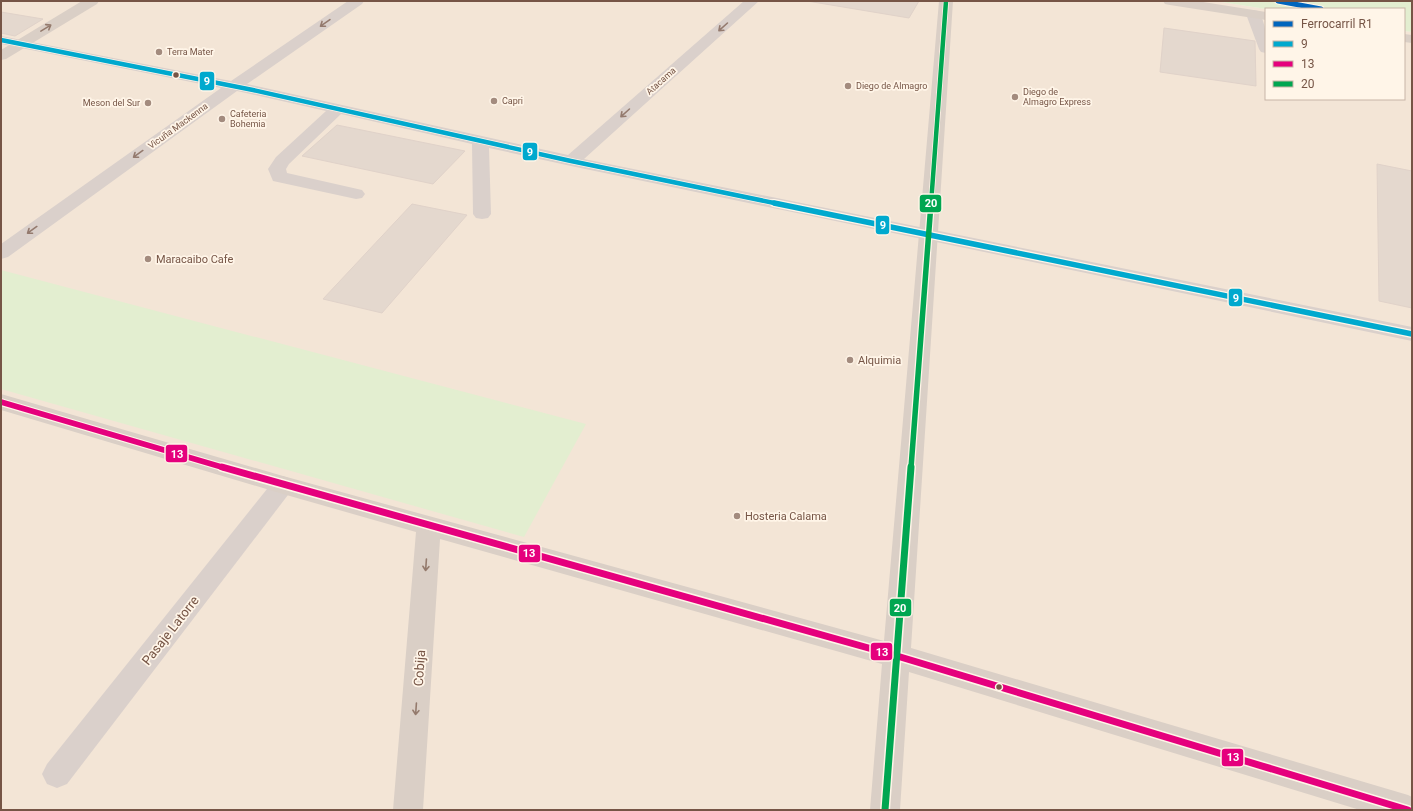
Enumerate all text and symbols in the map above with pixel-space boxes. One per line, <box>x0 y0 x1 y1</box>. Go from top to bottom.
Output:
legend <box>1265 8 1405 100</box>
text: Ferrocarril R1 <box>1301 17 1373 31</box>
one-way arrow <box>319 19 330 27</box>
one-way arrow <box>718 22 728 31</box>
one-way arrow <box>40 24 52 32</box>
text: 9 <box>1301 37 1308 51</box>
marker: Terra Mater <box>154 47 164 57</box>
place label: Terra Mater <box>167 47 213 57</box>
text: 13 <box>1301 57 1315 71</box>
street label: Atacama <box>644 65 678 97</box>
unlabelled marker <box>171 70 181 80</box>
line badge: 9 <box>199 71 215 91</box>
text: 9 <box>204 75 210 88</box>
text: 20 <box>1301 77 1315 91</box>
marker: Diego de Almagro <box>843 81 853 91</box>
place label: Diego de Almagro <box>856 81 927 91</box>
place label: Diego de Almagro Express <box>1023 87 1091 107</box>
marker: Diego de Almagro Express <box>1010 92 1020 102</box>
marker: Capri <box>489 96 499 106</box>
place label: Capri <box>502 96 523 106</box>
place label: Meson del Sur <box>83 98 140 108</box>
marker: Meson del Sur <box>143 98 153 108</box>
street label: Vicuña Mackenna <box>146 101 210 151</box>
place label: Cafeteria Bohemia <box>230 109 267 129</box>
one-way arrow <box>620 109 631 118</box>
marker: Cafeteria Bohemia <box>217 114 227 124</box>
line badge: 9 <box>522 142 538 161</box>
text: 9 <box>527 146 533 159</box>
one-way arrow <box>133 150 144 158</box>
line badge: 20 <box>919 194 942 213</box>
text: 20 <box>925 197 937 210</box>
line badge: 9 <box>875 215 890 235</box>
text: 9 <box>880 219 886 232</box>
one-way arrow <box>27 226 38 234</box>
place label: Maracaibo Cafe <box>156 253 234 266</box>
marker: Maracaibo Cafe <box>143 254 153 264</box>
line badge: 9 <box>1228 288 1243 307</box>
text: 9 <box>1233 292 1239 305</box>
place label: Alquimia <box>858 354 901 367</box>
marker: Alquimia <box>845 355 855 365</box>
line badge: 13 <box>165 444 188 463</box>
text: 13 <box>171 448 183 461</box>
place label: Hosteria Calama <box>745 510 827 523</box>
marker: Hosteria Calama <box>732 511 742 521</box>
line badge: 13 <box>518 544 541 563</box>
text: 13 <box>523 547 535 560</box>
one-way arrow <box>423 558 430 571</box>
street label: Pasaje Latorre <box>139 593 202 668</box>
line badge: 20 <box>889 598 912 617</box>
text: 20 <box>894 602 906 615</box>
line badge: 13 <box>870 642 893 661</box>
text: 13 <box>876 646 888 659</box>
street label: Cobija <box>411 649 428 687</box>
unlabelled marker <box>994 682 1004 692</box>
one-way arrow <box>412 702 419 715</box>
line badge: 13 <box>1221 748 1244 767</box>
text: 13 <box>1227 751 1239 764</box>

